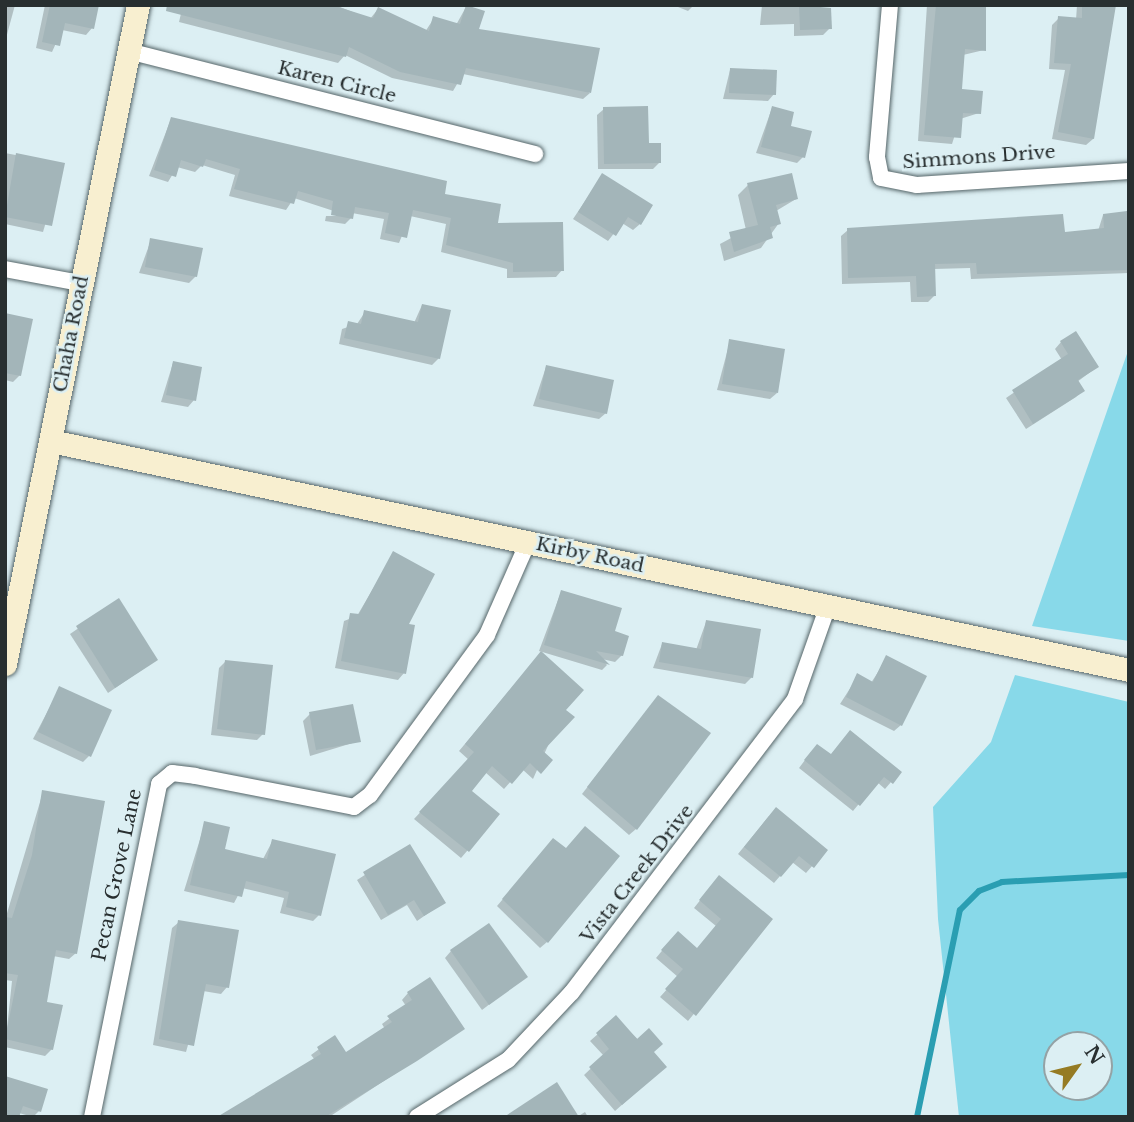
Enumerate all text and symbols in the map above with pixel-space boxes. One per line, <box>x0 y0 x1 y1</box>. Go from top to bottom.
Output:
street label: Karen Circle <box>275 56 399 108</box>
street label: Simmons Drive <box>902 140 1056 174</box>
street label: Chaha Road <box>49 274 93 394</box>
street label: Kirby Road <box>534 532 646 578</box>
street label: Pecan Grove Lane <box>88 787 146 963</box>
street label: Vista Creek Drive <box>576 800 698 948</box>
north arrow <box>1043 1031 1113 1101</box>
text: N <box>1080 1041 1109 1069</box>

